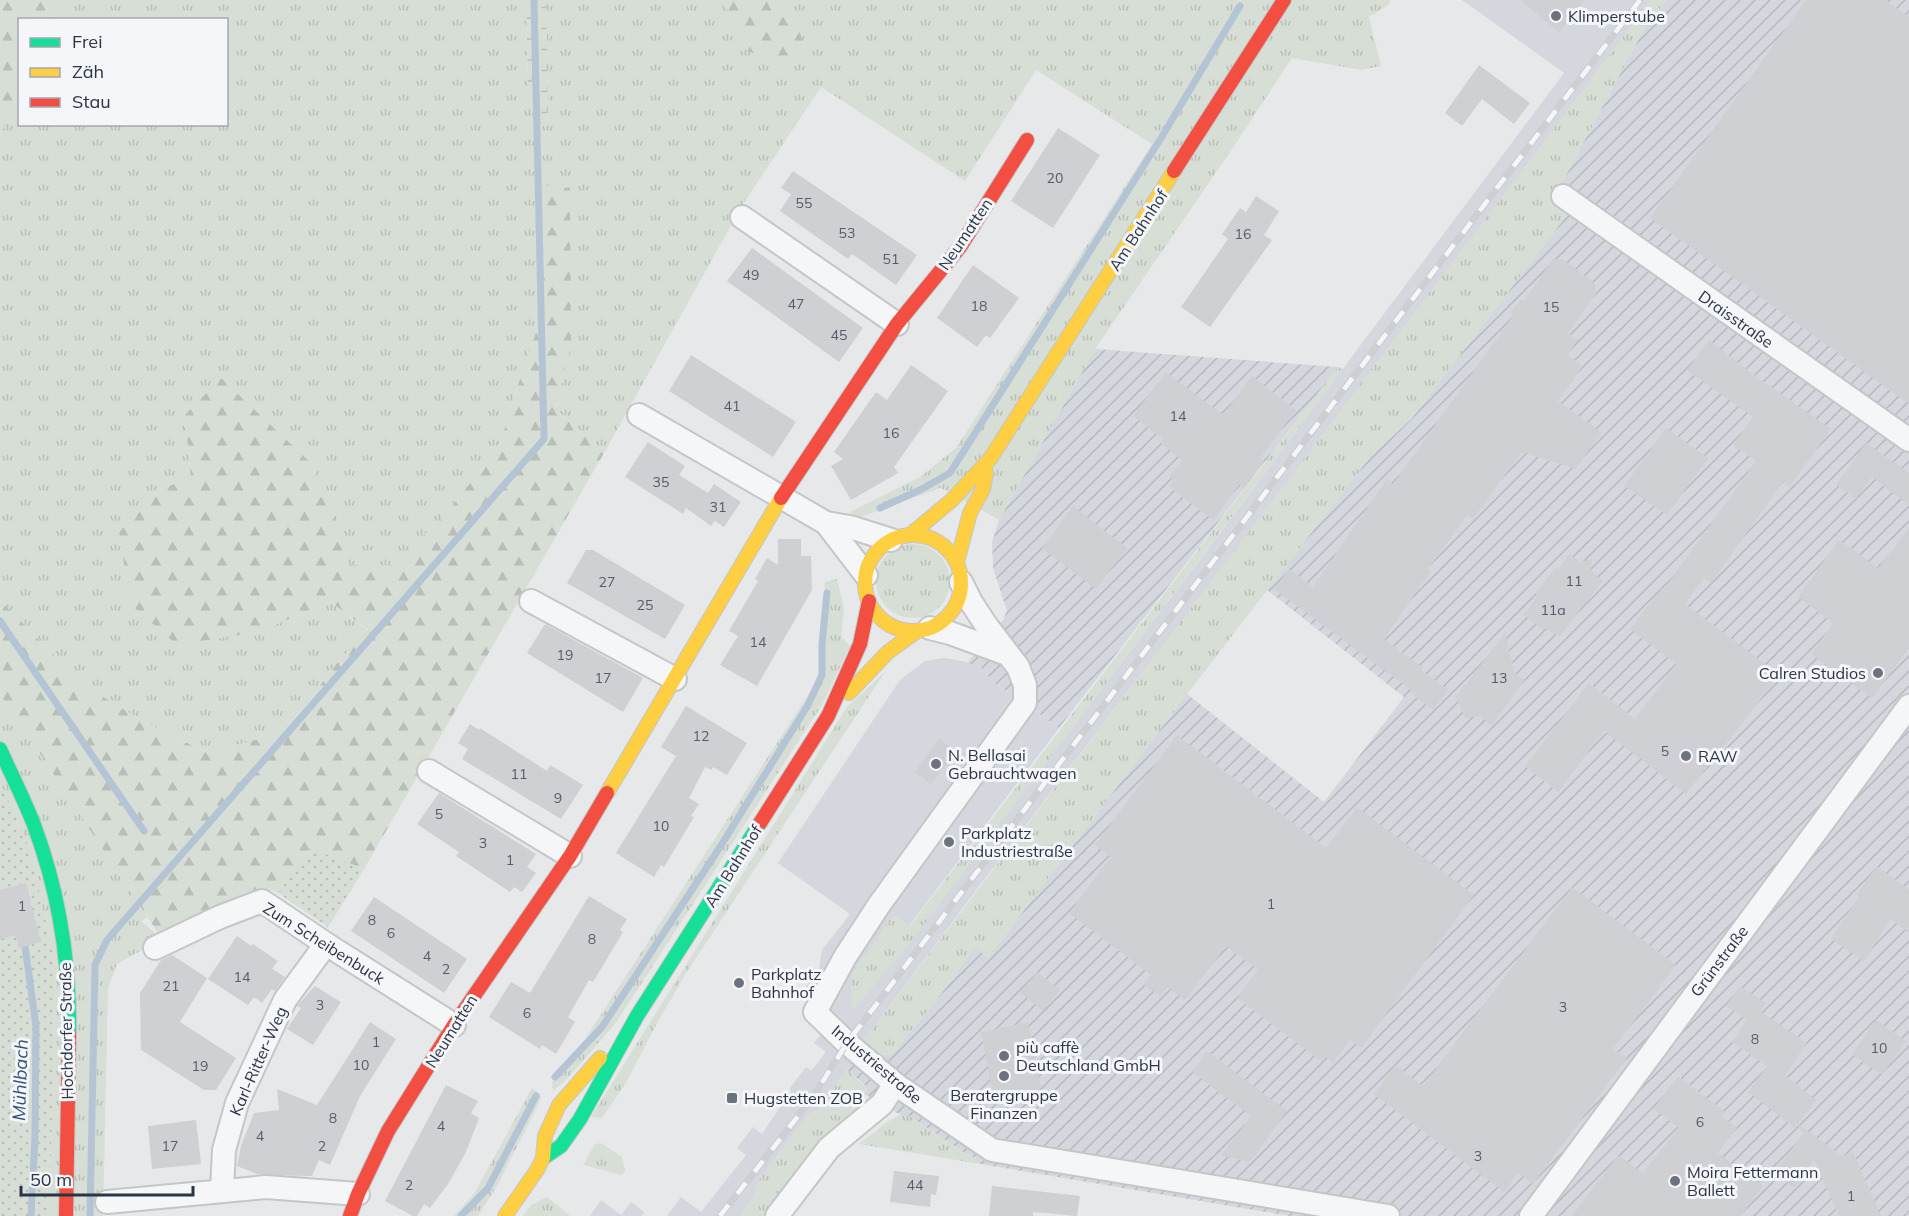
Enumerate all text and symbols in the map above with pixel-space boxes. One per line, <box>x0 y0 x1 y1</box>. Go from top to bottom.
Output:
place label: Klimperstube <box>1568 6 1665 26</box>
marker: Klimperstube <box>1549 9 1563 23</box>
legend <box>18 18 228 126</box>
text: Frei <box>72 30 102 53</box>
text: Zäh <box>72 60 104 83</box>
text: Stau <box>72 90 111 113</box>
house number: 20 <box>1047 169 1063 187</box>
street label: Am Bahnhof <box>1104 185 1172 274</box>
house number: 55 <box>796 194 812 212</box>
street label: Neumatten <box>934 194 996 274</box>
house number: 53 <box>839 224 855 242</box>
house number: 16 <box>1235 225 1251 243</box>
house number: 51 <box>883 250 899 268</box>
house number: 49 <box>743 266 759 284</box>
street label: Draisstraße <box>1695 286 1777 352</box>
house number: 47 <box>788 295 804 313</box>
house number: 18 <box>971 297 987 315</box>
house number: 15 <box>1543 298 1559 316</box>
house number: 45 <box>831 326 847 344</box>
house number: 41 <box>724 397 740 415</box>
house number: 14 <box>1170 407 1187 425</box>
house number: 16 <box>883 424 899 442</box>
house number: 35 <box>653 473 669 491</box>
house number: 31 <box>710 498 726 516</box>
house number: 11 <box>1566 572 1582 590</box>
house number: 27 <box>599 573 615 591</box>
house number: 25 <box>637 596 653 614</box>
house number: 11a <box>1540 601 1566 619</box>
house number: 14 <box>750 633 767 651</box>
house number: 19 <box>557 646 573 664</box>
place label: Calren Studios <box>1759 663 1866 683</box>
marker: Calren Studios <box>1871 666 1885 680</box>
house number: 17 <box>595 669 611 687</box>
house number: 13 <box>1491 669 1507 687</box>
house number: 12 <box>693 727 709 745</box>
house number: 5 <box>1661 742 1669 760</box>
place label: N. Bellasai Gebrauchtwagen <box>948 745 1077 783</box>
place label: RAW <box>1698 746 1738 766</box>
marker: RAW <box>1679 749 1693 763</box>
marker: N. Bellasai Gebrauchtwagen <box>929 757 943 771</box>
house number: 11 <box>511 765 527 783</box>
house number: 9 <box>554 789 562 807</box>
house number: 5 <box>435 805 443 823</box>
house number: 10 <box>653 817 669 835</box>
street label: Am Bahnhof <box>700 821 766 911</box>
place label: Parkplatz Industriestraße <box>961 823 1073 861</box>
house number: 3 <box>479 834 487 852</box>
marker: Parkplatz Industriestraße <box>942 835 956 849</box>
house number: 1 <box>506 851 514 869</box>
house number: 1 <box>1267 895 1275 913</box>
house number: 1 <box>18 897 26 915</box>
street label: Zum Scheibenbuck <box>260 898 389 989</box>
house number: 8 <box>368 911 376 929</box>
street label: Grünstraße <box>1686 922 1752 1000</box>
house number: 6 <box>387 924 395 942</box>
house number: 8 <box>588 930 596 948</box>
house number: 4 <box>423 947 432 965</box>
house number: 2 <box>442 960 450 978</box>
street label: Hochdorfer Straße <box>55 962 77 1100</box>
place label: Parkplatz Bahnhof <box>751 964 822 1002</box>
house number: 14 <box>234 968 251 986</box>
marker: Parkplatz Bahnhof <box>732 976 746 990</box>
house number: 21 <box>163 977 179 995</box>
street label: Neumatten <box>421 991 481 1071</box>
house number: 3 <box>316 996 324 1014</box>
house number: 3 <box>1559 998 1567 1016</box>
street label: Karl-Ritter-Weg <box>225 1003 291 1119</box>
house number: 6 <box>523 1004 531 1022</box>
street label: Industriestraße <box>828 1020 926 1108</box>
house number: 8 <box>1751 1030 1759 1048</box>
house number: 1 <box>372 1033 380 1051</box>
place label: più caffè Deutschland GmbH <box>1016 1037 1161 1075</box>
water label: Mühlbach <box>7 1039 33 1121</box>
house number: 10 <box>1871 1039 1887 1057</box>
marker: più caffè Deutschland GmbH <box>997 1049 1011 1063</box>
house number: 10 <box>353 1056 369 1074</box>
house number: 19 <box>192 1057 208 1075</box>
marker: Beratergruppe Finanzen <box>997 1069 1011 1083</box>
place label: Beratergruppe Finanzen <box>950 1085 1058 1123</box>
place label: Hugstetten ZOB <box>744 1088 863 1108</box>
marker: Hugstetten ZOB <box>725 1091 739 1105</box>
house number: 8 <box>329 1109 337 1127</box>
house number: 6 <box>1696 1113 1704 1131</box>
house number: 4 <box>437 1117 446 1135</box>
house number: 4 <box>256 1127 265 1145</box>
house number: 17 <box>162 1137 178 1155</box>
house number: 2 <box>318 1137 326 1155</box>
house number: 3 <box>1474 1147 1482 1165</box>
scale bar <box>21 1159 194 1197</box>
place label: Moira Fettermann Ballett <box>1687 1162 1818 1200</box>
text: 50 m <box>30 1168 72 1191</box>
marker: Moira Fettermann Ballett <box>1668 1174 1682 1188</box>
house number: 2 <box>405 1176 413 1194</box>
house number: 44 <box>907 1176 924 1194</box>
house number: 1 <box>1847 1187 1855 1205</box>

